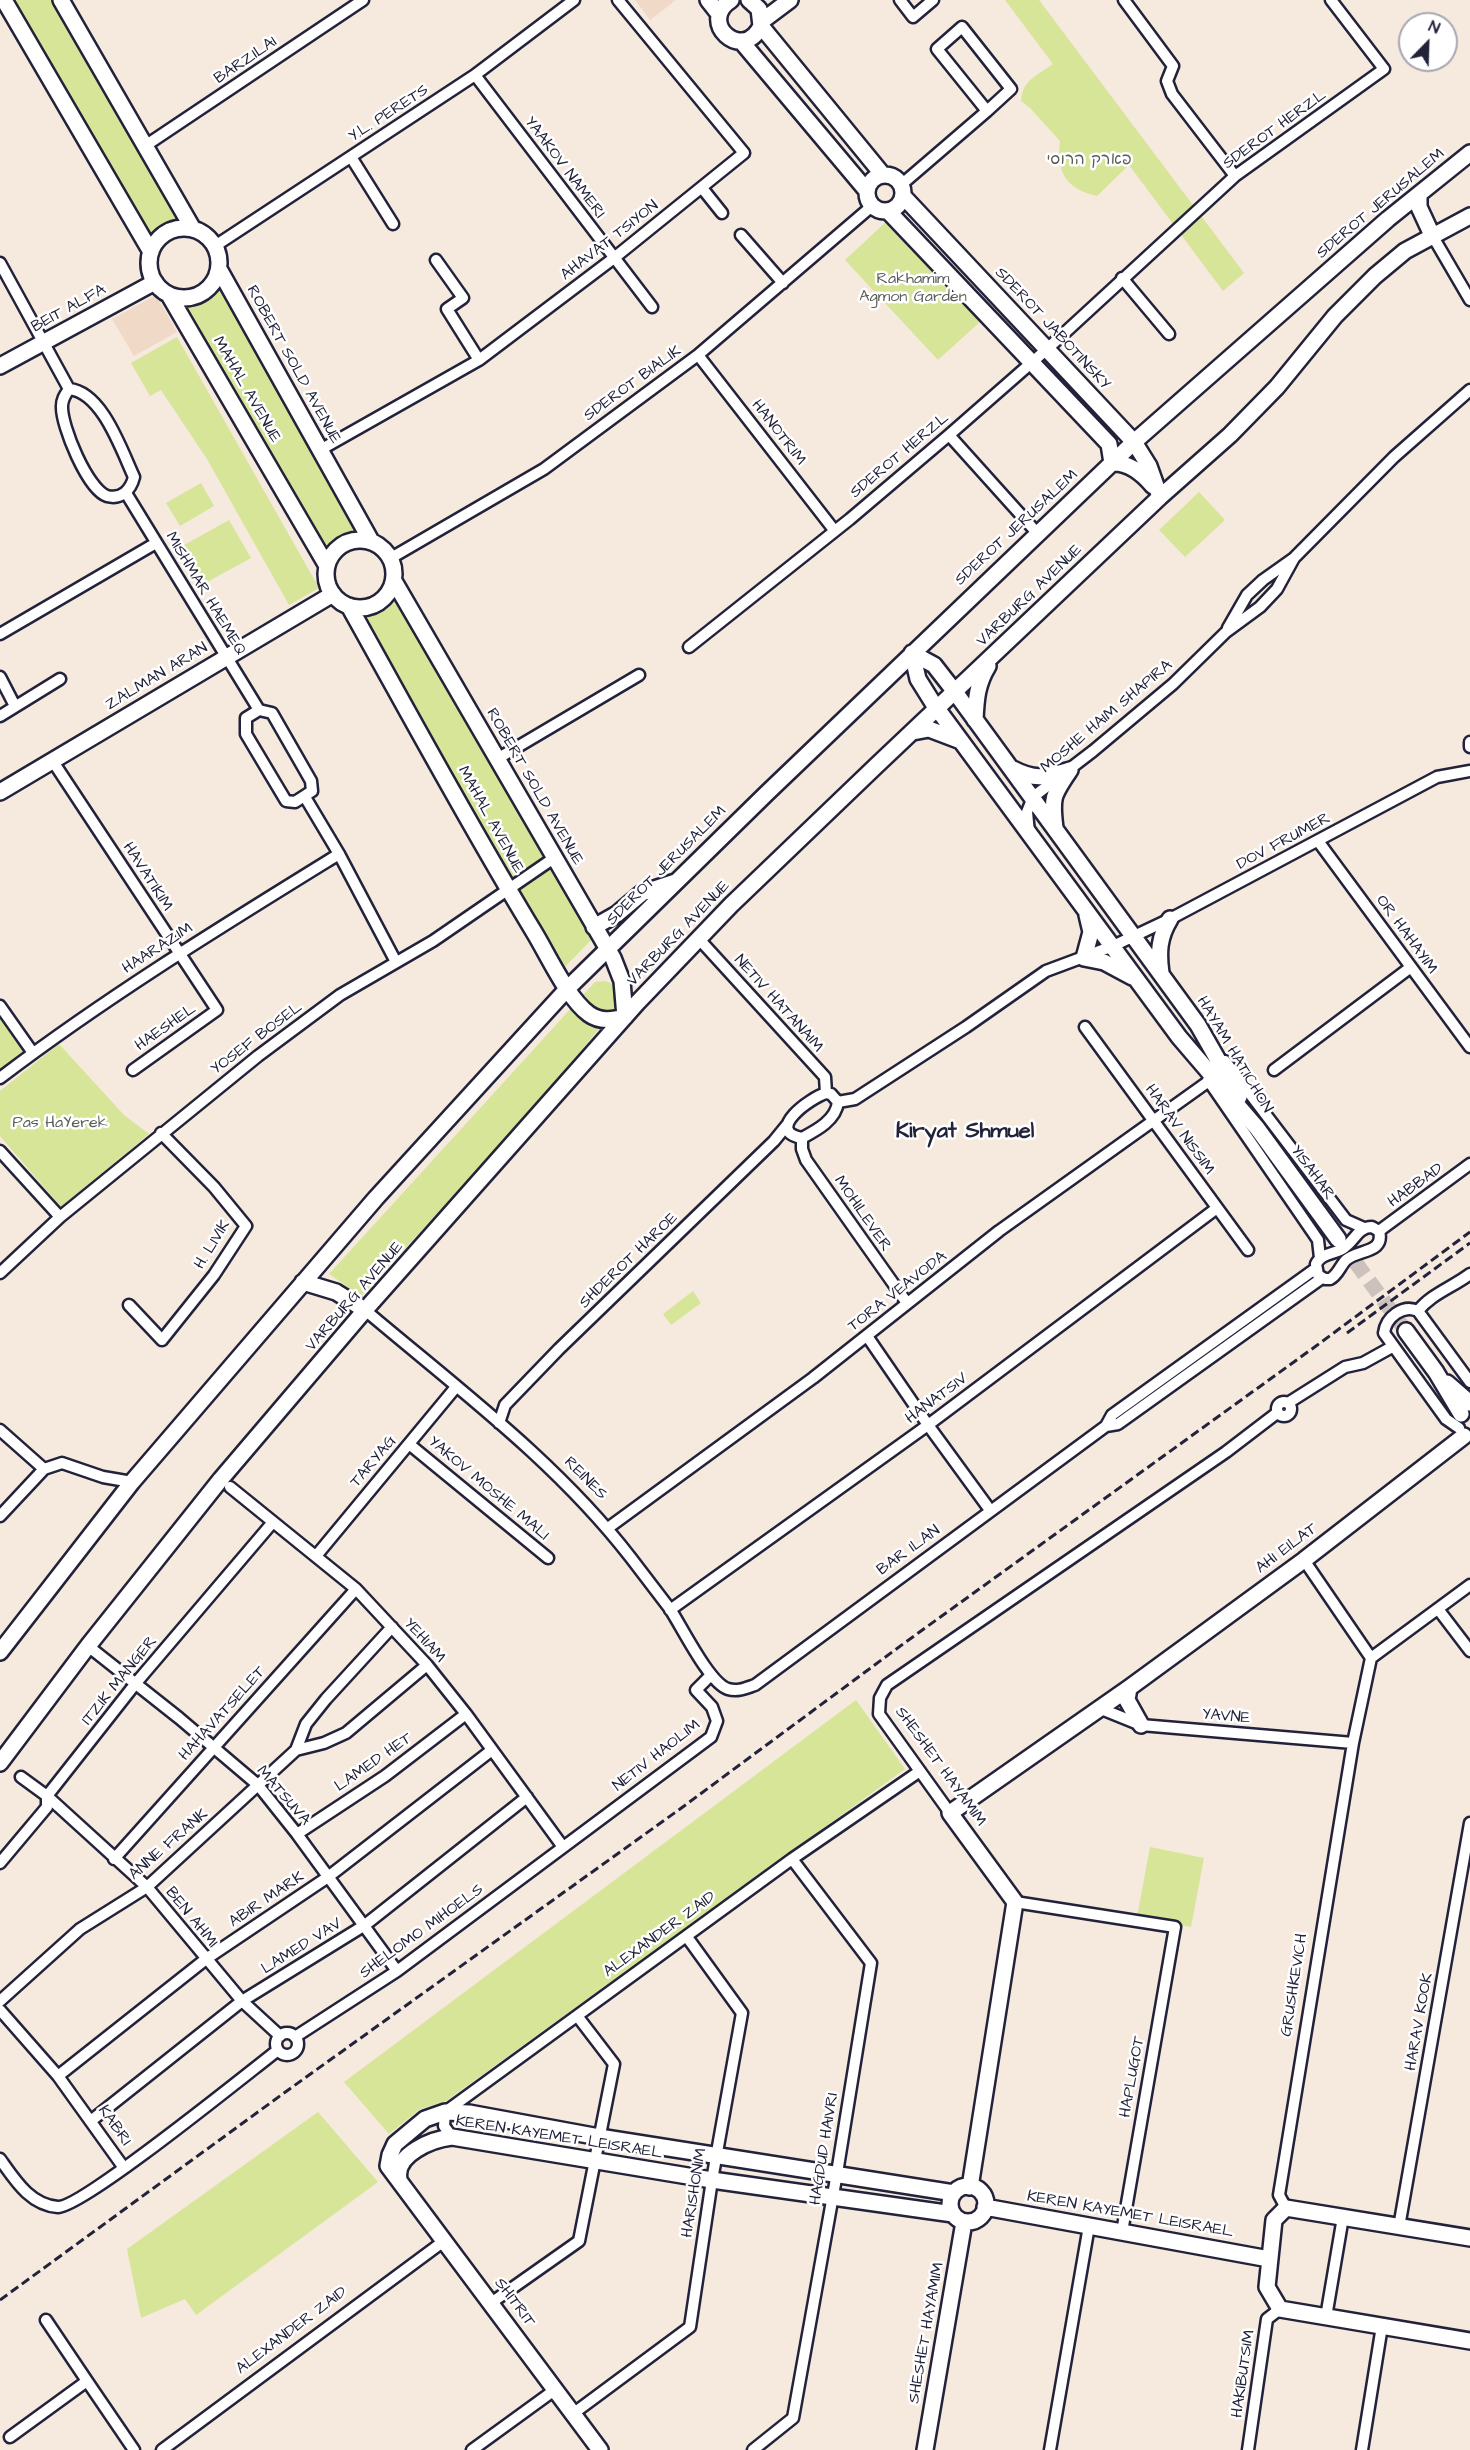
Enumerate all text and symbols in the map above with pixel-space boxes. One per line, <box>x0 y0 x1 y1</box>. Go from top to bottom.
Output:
north arrow <box>1398 12 1458 72</box>
text: N <box>1425 15 1443 39</box>
street label: BARZILAI <box>211 33 281 89</box>
street label: Y.L. PERETS <box>345 81 433 147</box>
street label: SDEROT HERZL <box>1220 86 1330 174</box>
street label: YAAKOV NAMERI <box>519 113 609 223</box>
street label: SDEROT JERUSALEM <box>1313 145 1449 263</box>
park label: פארק הרוסי <box>1046 151 1132 171</box>
street label: AHAVAT TSIYON <box>557 197 663 285</box>
street label: SDEROT JABOTINSKY <box>990 264 1114 394</box>
park label: Rakhamim Agmon Garden <box>859 270 967 308</box>
street label: BEIT ALFA <box>28 281 110 337</box>
street label: ROBERT SOLD AVENUE <box>241 283 345 447</box>
street label: MAHAL AVENUE <box>208 334 284 446</box>
street label: SDEROT BIALIK <box>580 342 686 426</box>
street label: HANOTRIM <box>747 396 809 470</box>
street label: SDEROT HERZL <box>847 409 953 503</box>
street label: SDEROT JERUSALEM <box>951 466 1083 590</box>
street label: MISHMAR HAEMEQ <box>161 529 249 659</box>
street label: VARBURG AVENUE <box>973 541 1087 651</box>
street label: ZALMAN ARAN <box>102 639 212 715</box>
street label: MOSHE HAIM SHAPIRA <box>1037 656 1177 778</box>
street label: ROBERT SOLD AVENUE <box>481 705 587 869</box>
street label: MAHAL AVENUE <box>453 763 527 877</box>
street label: SDEROT JERUSALEM <box>603 802 731 930</box>
street label: DOV FRUMER <box>1234 809 1334 875</box>
street label: HAVATIKIM <box>118 839 176 915</box>
street label: VARBURG AVENUE <box>624 877 734 991</box>
street label: OR HAHAYIM <box>1371 892 1441 978</box>
street label: HAARAZIM <box>119 919 197 979</box>
street label: NETIV HATANAIM <box>729 951 827 1057</box>
street label: HAYAM HATICHON <box>1192 993 1276 1117</box>
street label: YOSEF BOSEL <box>208 998 306 1080</box>
street label: HAESHEL <box>132 1000 200 1056</box>
street label: HARAV NISSIM <box>1140 1081 1218 1179</box>
park label: Pas HaYerek <box>12 1114 108 1134</box>
district label: Kiryat Shmuel <box>896 1119 1034 1145</box>
street label: YISAHAR <box>1286 1142 1338 1204</box>
street label: HABBAD <box>1385 1160 1447 1212</box>
street label: MOHILEVER <box>829 1173 895 1255</box>
street label: SHDEROT HAROE <box>576 1209 682 1313</box>
street label: H. LIVIK <box>191 1217 235 1273</box>
street label: VARBURG AVENUE <box>302 1238 408 1356</box>
street label: TORA VEAVODA <box>845 1248 951 1336</box>
street label: HANATSIV <box>902 1369 972 1429</box>
street label: TARYAG <box>347 1432 401 1492</box>
street label: YAKOV MOSHE MALI <box>423 1433 553 1545</box>
street label: REINES <box>559 1453 611 1505</box>
street label: AHI EILAT <box>1252 1520 1322 1578</box>
street label: BAR ILAN <box>874 1522 944 1580</box>
street label: YEHIAM <box>399 1615 449 1667</box>
street label: ITZIK MANGER <box>78 1633 162 1729</box>
street label: HAHAVATSELET <box>176 1663 270 1765</box>
street label: SHESHET HAYAMIM <box>890 1704 990 1830</box>
street label: YAVNE <box>1201 1705 1251 1729</box>
street label: NETIV HAOLIM <box>609 1716 705 1796</box>
street label: LAMED HET <box>332 1729 416 1797</box>
street label: MATSUVA <box>252 1762 314 1830</box>
street label: ANNE FRANK <box>125 1805 213 1885</box>
street label: ABIR MARK <box>226 1868 308 1932</box>
street label: SHELOMO MIHOELS <box>356 1881 488 1983</box>
street label: BEN AHMI <box>161 1884 221 1952</box>
street label: ALEXANDER ZAID <box>600 1888 720 1982</box>
street label: LAMED VAV <box>258 1915 346 1979</box>
street label: GRUSHKEVICH <box>1277 1932 1313 2038</box>
street label: HARAV KOOK <box>1402 1972 1438 2072</box>
street label: HAPLUGOT <box>1116 2035 1150 2119</box>
street label: HAGDUD HAIVRI <box>807 2092 843 2206</box>
street label: KABRI <box>93 2102 135 2150</box>
street label: KEREN KAYEMET LEISRAEL <box>454 2112 664 2164</box>
street label: HARISHONIM <box>678 2147 712 2239</box>
street label: KEREN KAYEMET LEISRAEL <box>1025 2187 1235 2243</box>
street label: SHESHET HAYAMIM <box>905 2261 949 2405</box>
street label: SHITRIT <box>489 2275 539 2331</box>
street label: ALEXANDER ZAID <box>233 2283 351 2379</box>
street label: HAKIBUTSIM <box>1228 2329 1260 2419</box>

